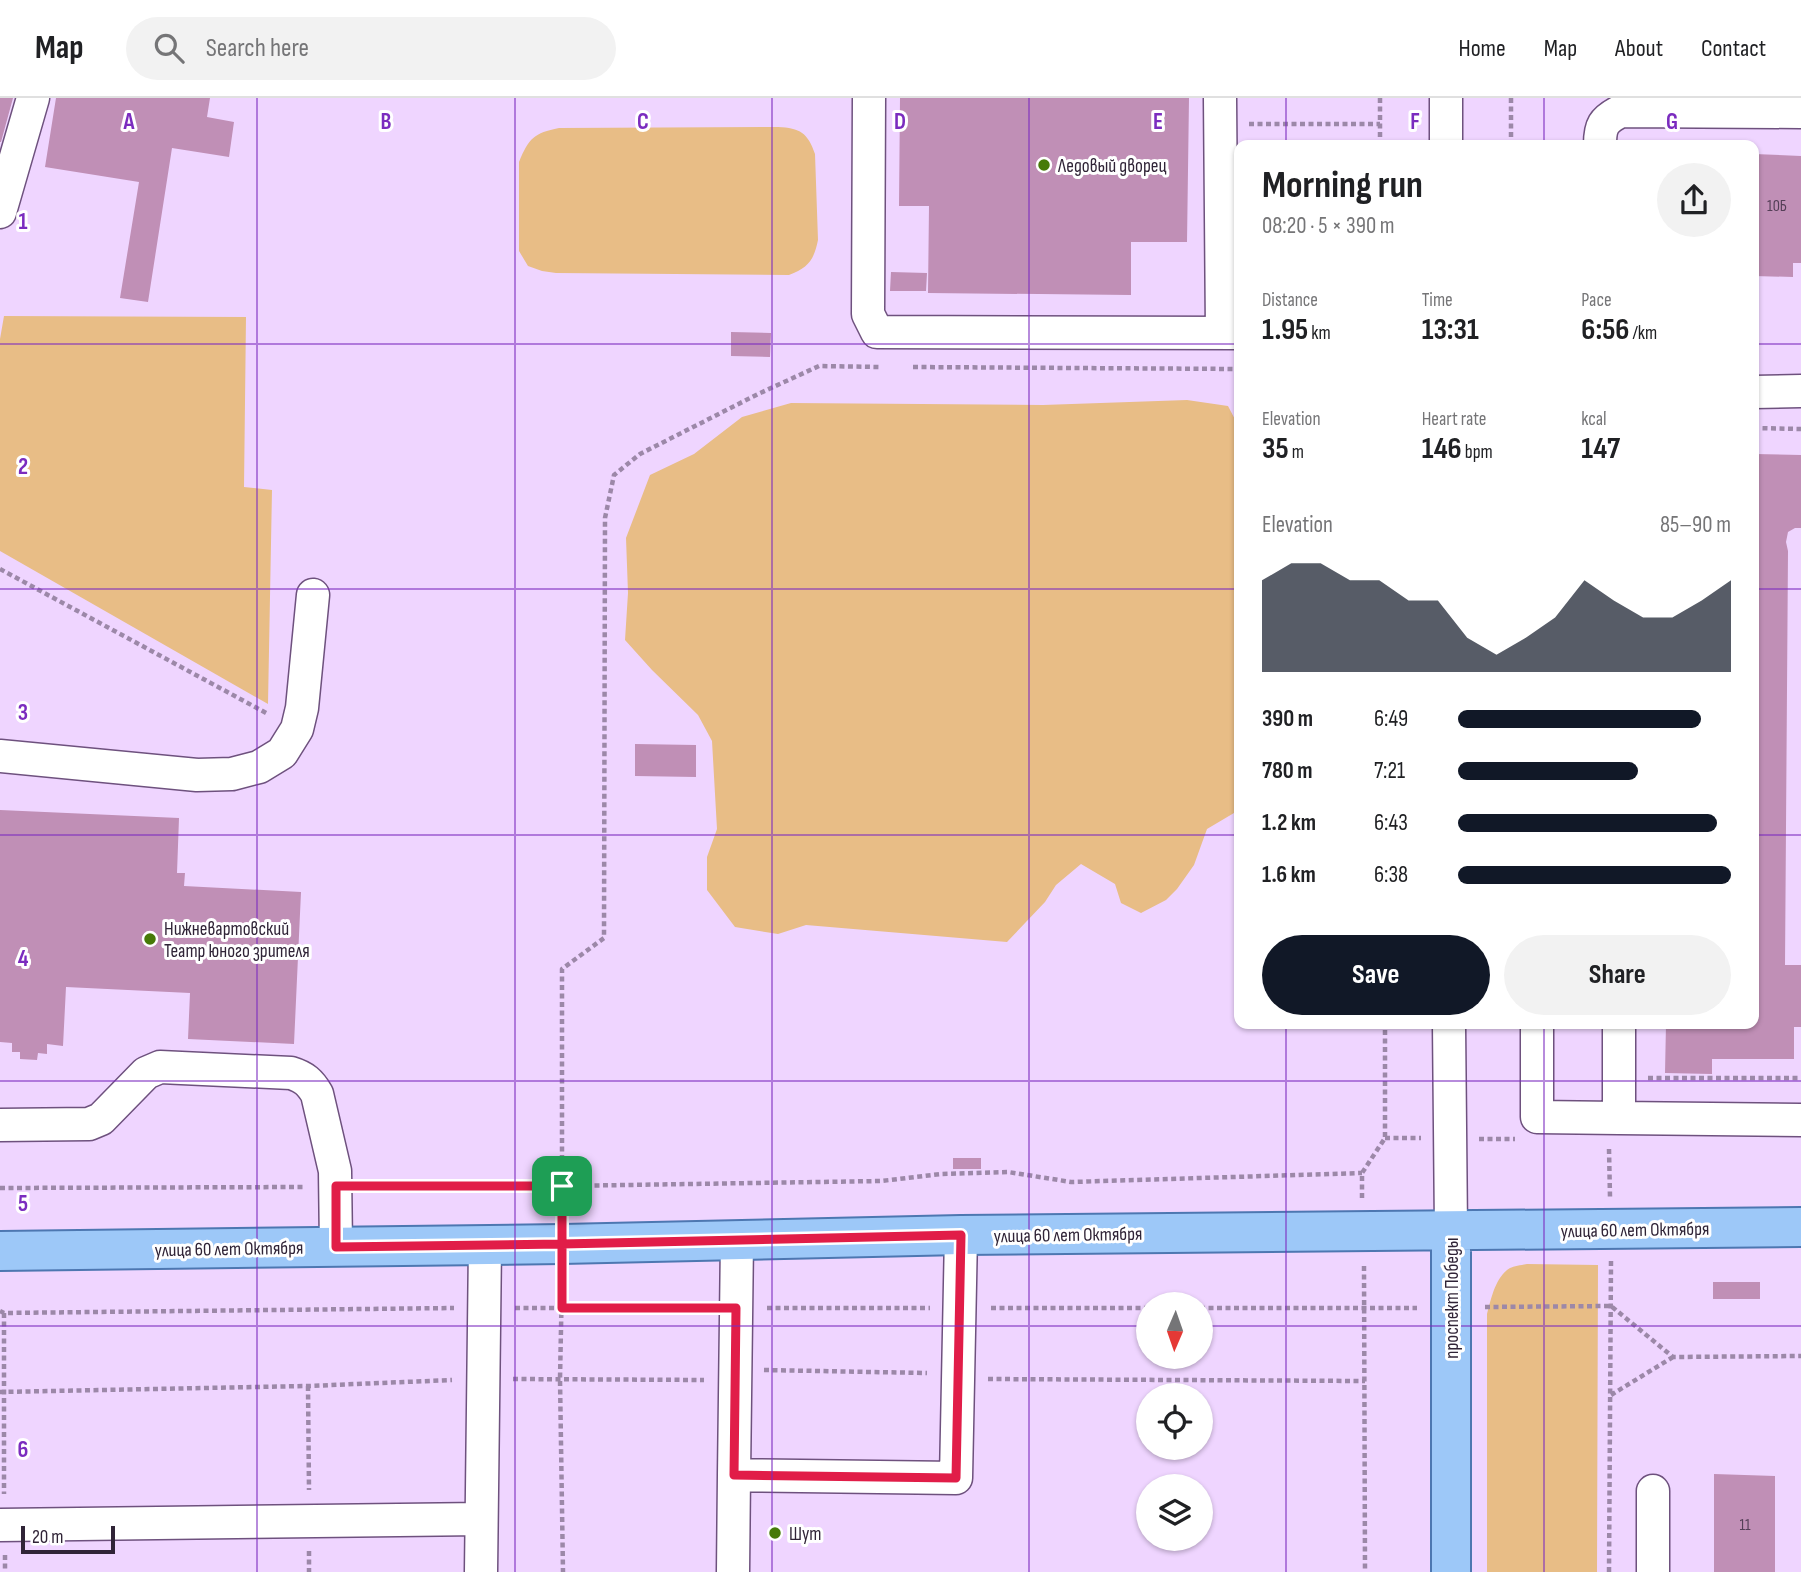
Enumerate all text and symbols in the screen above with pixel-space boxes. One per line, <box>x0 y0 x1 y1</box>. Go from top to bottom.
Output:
search box <box>126 17 616 80</box>
text: Map <box>35 28 84 68</box>
icon: search <box>150 29 188 67</box>
text: Search here <box>206 33 309 64</box>
text: Home <box>1458 34 1506 63</box>
text: Map <box>1544 34 1577 63</box>
text: About <box>1615 34 1663 63</box>
text: Contact <box>1701 34 1766 63</box>
text: A <box>123 108 136 136</box>
text: B <box>381 108 392 136</box>
text: C <box>637 108 649 136</box>
text: D <box>894 108 906 136</box>
text: E <box>1153 108 1163 136</box>
text: F <box>1410 108 1420 136</box>
text: G <box>1666 108 1678 136</box>
place label: Ледовый дворец <box>1057 155 1167 178</box>
marker: Ледовый дворец <box>1036 157 1052 173</box>
text: Morning run <box>1262 163 1423 208</box>
button: share <box>1657 163 1731 237</box>
house number: 10Б <box>1767 197 1787 216</box>
text: 1 <box>18 208 28 236</box>
text: 08:20 · 5 × 390 m <box>1262 212 1395 240</box>
text: Distance <box>1262 289 1318 312</box>
text: Time <box>1422 289 1453 312</box>
text: Pace <box>1581 289 1612 312</box>
text: 1.95 <box>1262 312 1308 348</box>
text: 13:31 <box>1422 312 1479 348</box>
text: 6:56 <box>1581 312 1629 348</box>
text: km <box>1308 322 1331 345</box>
text: /km <box>1629 322 1657 345</box>
text: Elevation <box>1262 408 1321 431</box>
text: Heart rate <box>1422 408 1487 431</box>
text: kcal <box>1581 408 1606 431</box>
text: 35 <box>1262 431 1289 467</box>
text: 146 <box>1422 431 1462 467</box>
text: 147 <box>1581 431 1620 467</box>
text: m <box>1289 441 1304 464</box>
text: bpm <box>1462 441 1493 464</box>
text: 2 <box>18 453 28 481</box>
text: Elevation <box>1262 511 1333 539</box>
text: 85–90 m <box>1660 511 1731 539</box>
text: 3 <box>18 699 28 727</box>
text: 390 m <box>1262 705 1313 733</box>
text: 6:49 <box>1374 705 1408 733</box>
text: 780 m <box>1262 757 1313 785</box>
text: 7:21 <box>1374 757 1405 785</box>
text: 1.2 km <box>1262 809 1316 837</box>
text: 6:43 <box>1374 809 1408 837</box>
text: 1.6 km <box>1262 861 1316 889</box>
text: 6:38 <box>1374 861 1408 889</box>
place label: Нижневартовский Театр юного зрителя <box>164 918 310 963</box>
marker: Нижневартовский Театр юного зрителя <box>142 931 158 947</box>
button: Save <box>1262 935 1490 1015</box>
button: Share <box>1504 935 1731 1015</box>
text: 4 <box>18 945 29 973</box>
pin <box>532 1156 592 1216</box>
icon: arrive <box>543 1167 581 1205</box>
text: 5 <box>18 1190 28 1218</box>
street label: улица 60 лет Октября <box>1560 1218 1710 1243</box>
street label: улица 60 лет Октября <box>993 1223 1143 1248</box>
street label: улица 60 лет Октября <box>154 1237 304 1262</box>
street label: проспект Победы <box>1441 1237 1464 1359</box>
north arrow <box>1136 1292 1213 1368</box>
map controls <box>1136 1292 1213 1551</box>
button: locate <box>1136 1383 1213 1460</box>
text: 6 <box>18 1436 28 1464</box>
button: layers <box>1136 1474 1213 1551</box>
house number: 11 <box>1739 1516 1751 1535</box>
scale bar <box>21 1523 116 1555</box>
place label: Шут <box>789 1523 822 1546</box>
marker: Шут <box>767 1525 783 1541</box>
text: 20 m <box>32 1526 64 1549</box>

